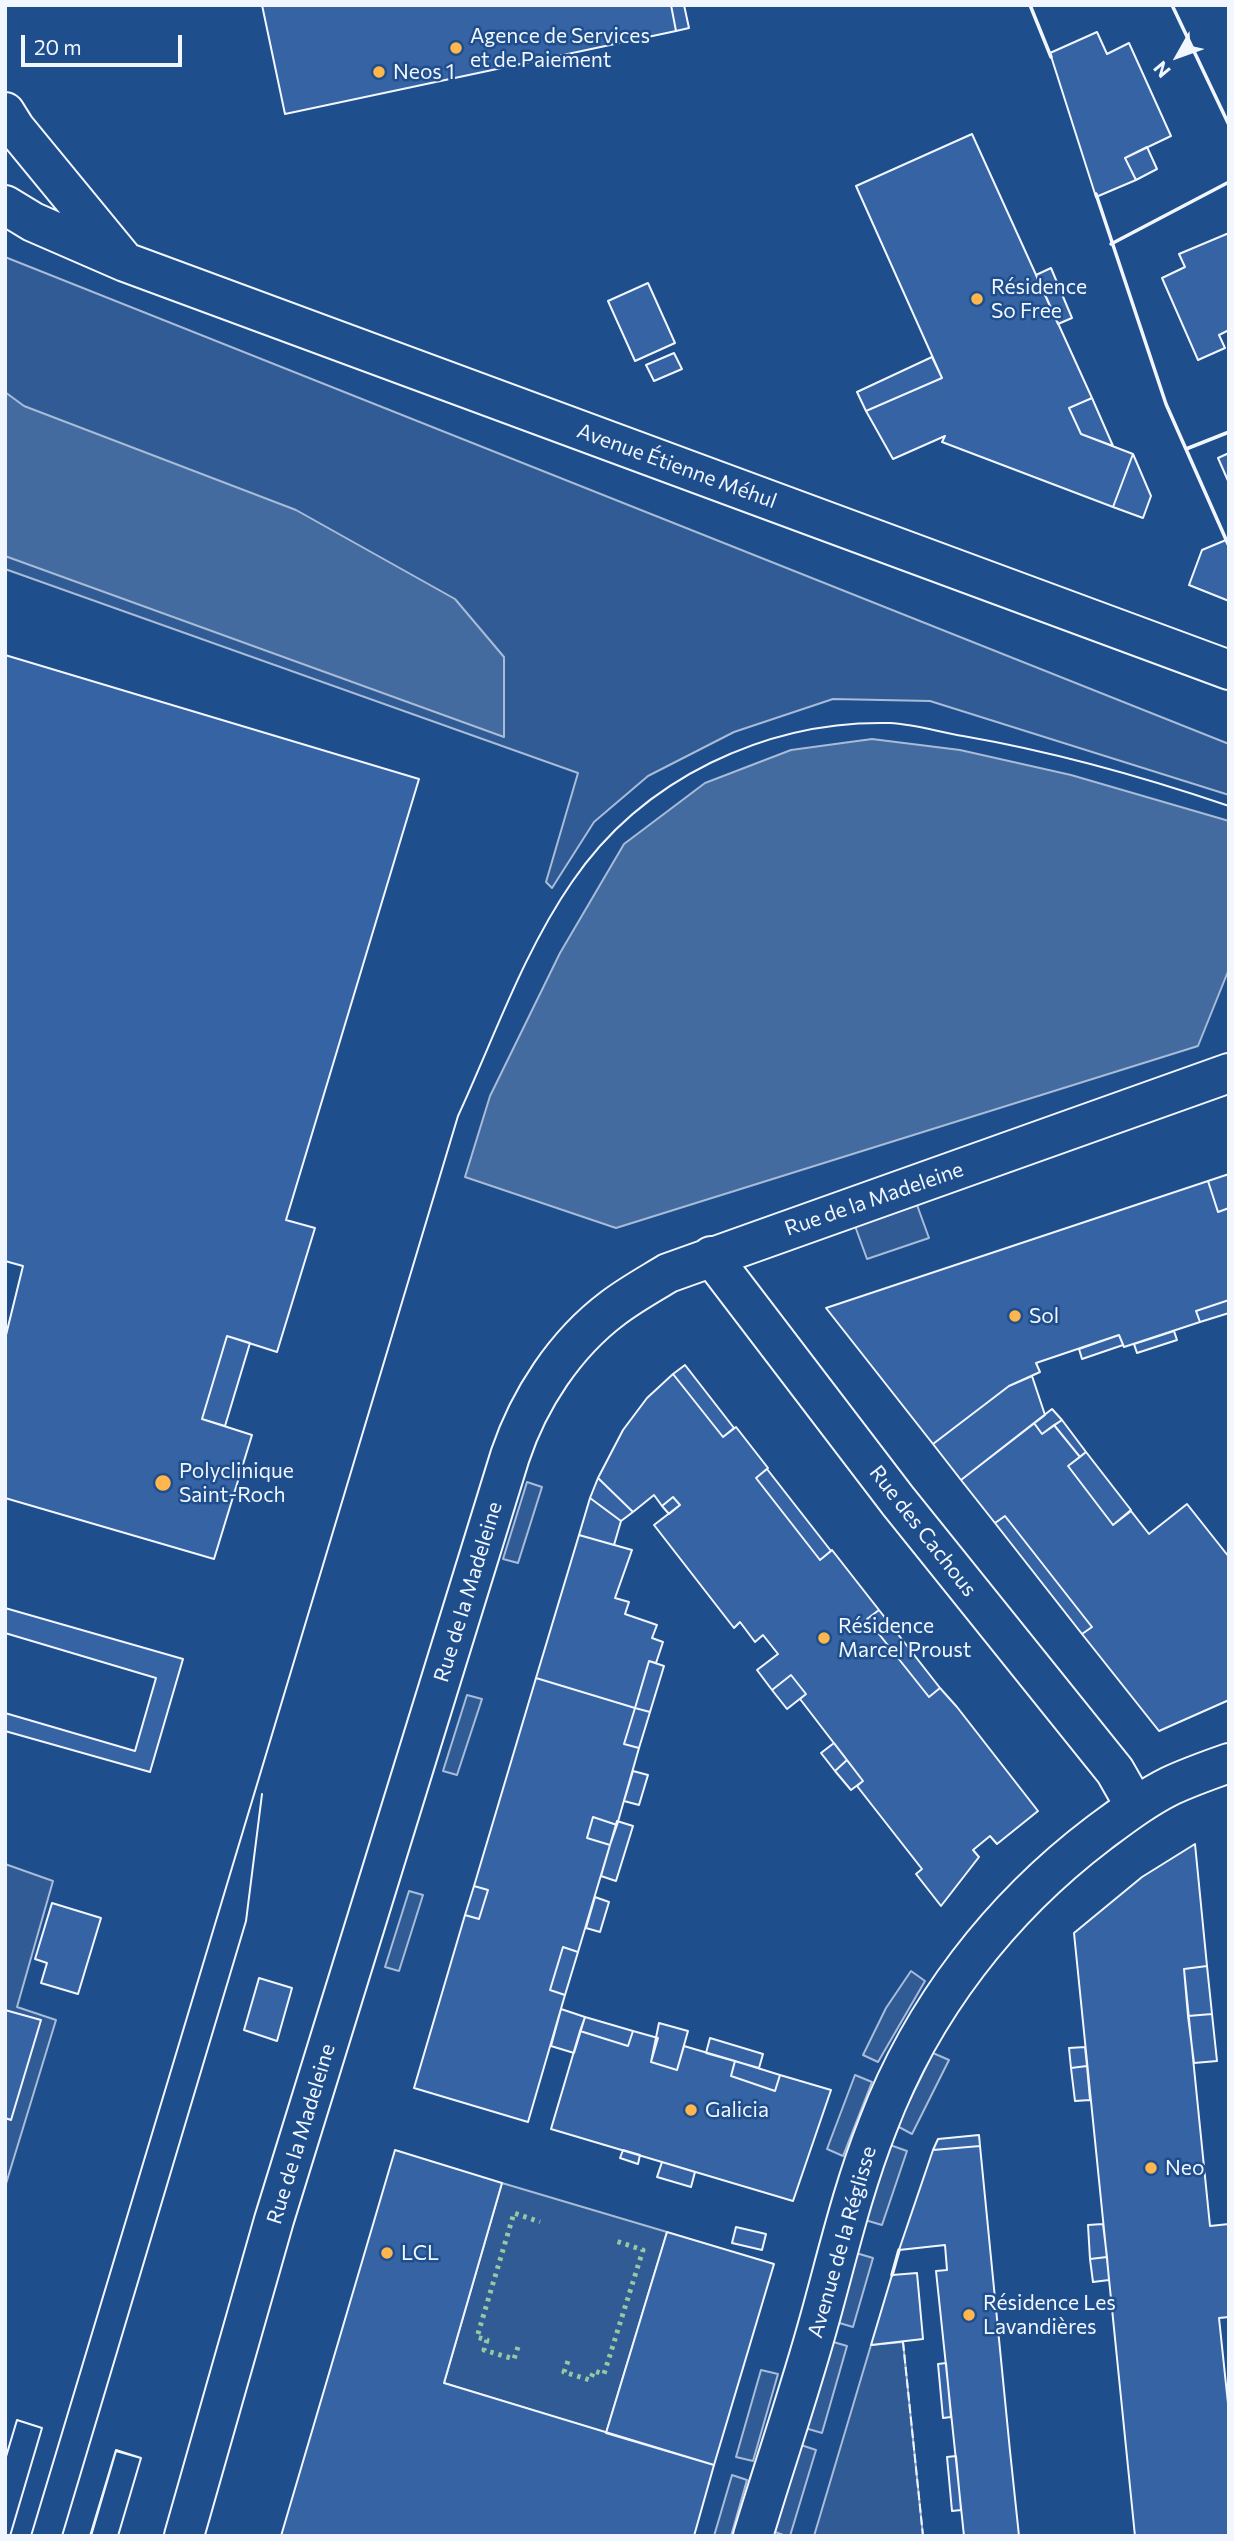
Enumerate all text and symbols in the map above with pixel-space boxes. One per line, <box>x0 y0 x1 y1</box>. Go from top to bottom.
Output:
scale bar <box>24 21 186 65</box>
north arrow <box>1143 21 1213 91</box>
place label: Agence de Services et de Paiement <box>470 23 650 73</box>
text: 20 m <box>34 34 82 59</box>
marker: Agence de Services et de Paiement <box>448 40 464 56</box>
text: N <box>1148 57 1175 83</box>
place label: Neos 1 <box>393 59 455 85</box>
marker: Neos 1 <box>371 64 387 80</box>
place label: Résidence So Free <box>991 274 1087 324</box>
marker: Résidence So Free <box>969 291 985 307</box>
street label: Avenue Étienne Méhul <box>574 418 780 514</box>
street label: Rue de la Madeleine <box>781 1157 967 1241</box>
place label: Sol <box>1029 1303 1059 1329</box>
marker: Sol <box>1007 1308 1023 1324</box>
place label: Polyclinique Saint-Roch <box>179 1458 294 1508</box>
street label: Rue des Cachous <box>864 1461 982 1601</box>
marker: Polyclinique Saint-Roch <box>153 1473 173 1493</box>
street label: Rue de la Madeleine <box>429 1499 507 1685</box>
place label: Résidence Marcel Proust <box>838 1613 971 1663</box>
marker: Résidence Marcel Proust <box>816 1630 832 1646</box>
street label: Rue de la Madeleine <box>262 2041 340 2227</box>
place label: Galicia <box>705 2097 769 2123</box>
marker: Galicia <box>683 2102 699 2118</box>
street label: Avenue de la Réglisse <box>803 2143 881 2341</box>
place label: Neo <box>1165 2155 1204 2181</box>
marker: Neo <box>1143 2160 1159 2176</box>
place label: LCL <box>401 2240 439 2266</box>
marker: LCL <box>379 2245 395 2261</box>
place label: Résidence Les Lavandières <box>983 2290 1116 2340</box>
marker: Résidence Les Lavandières <box>961 2307 977 2323</box>

